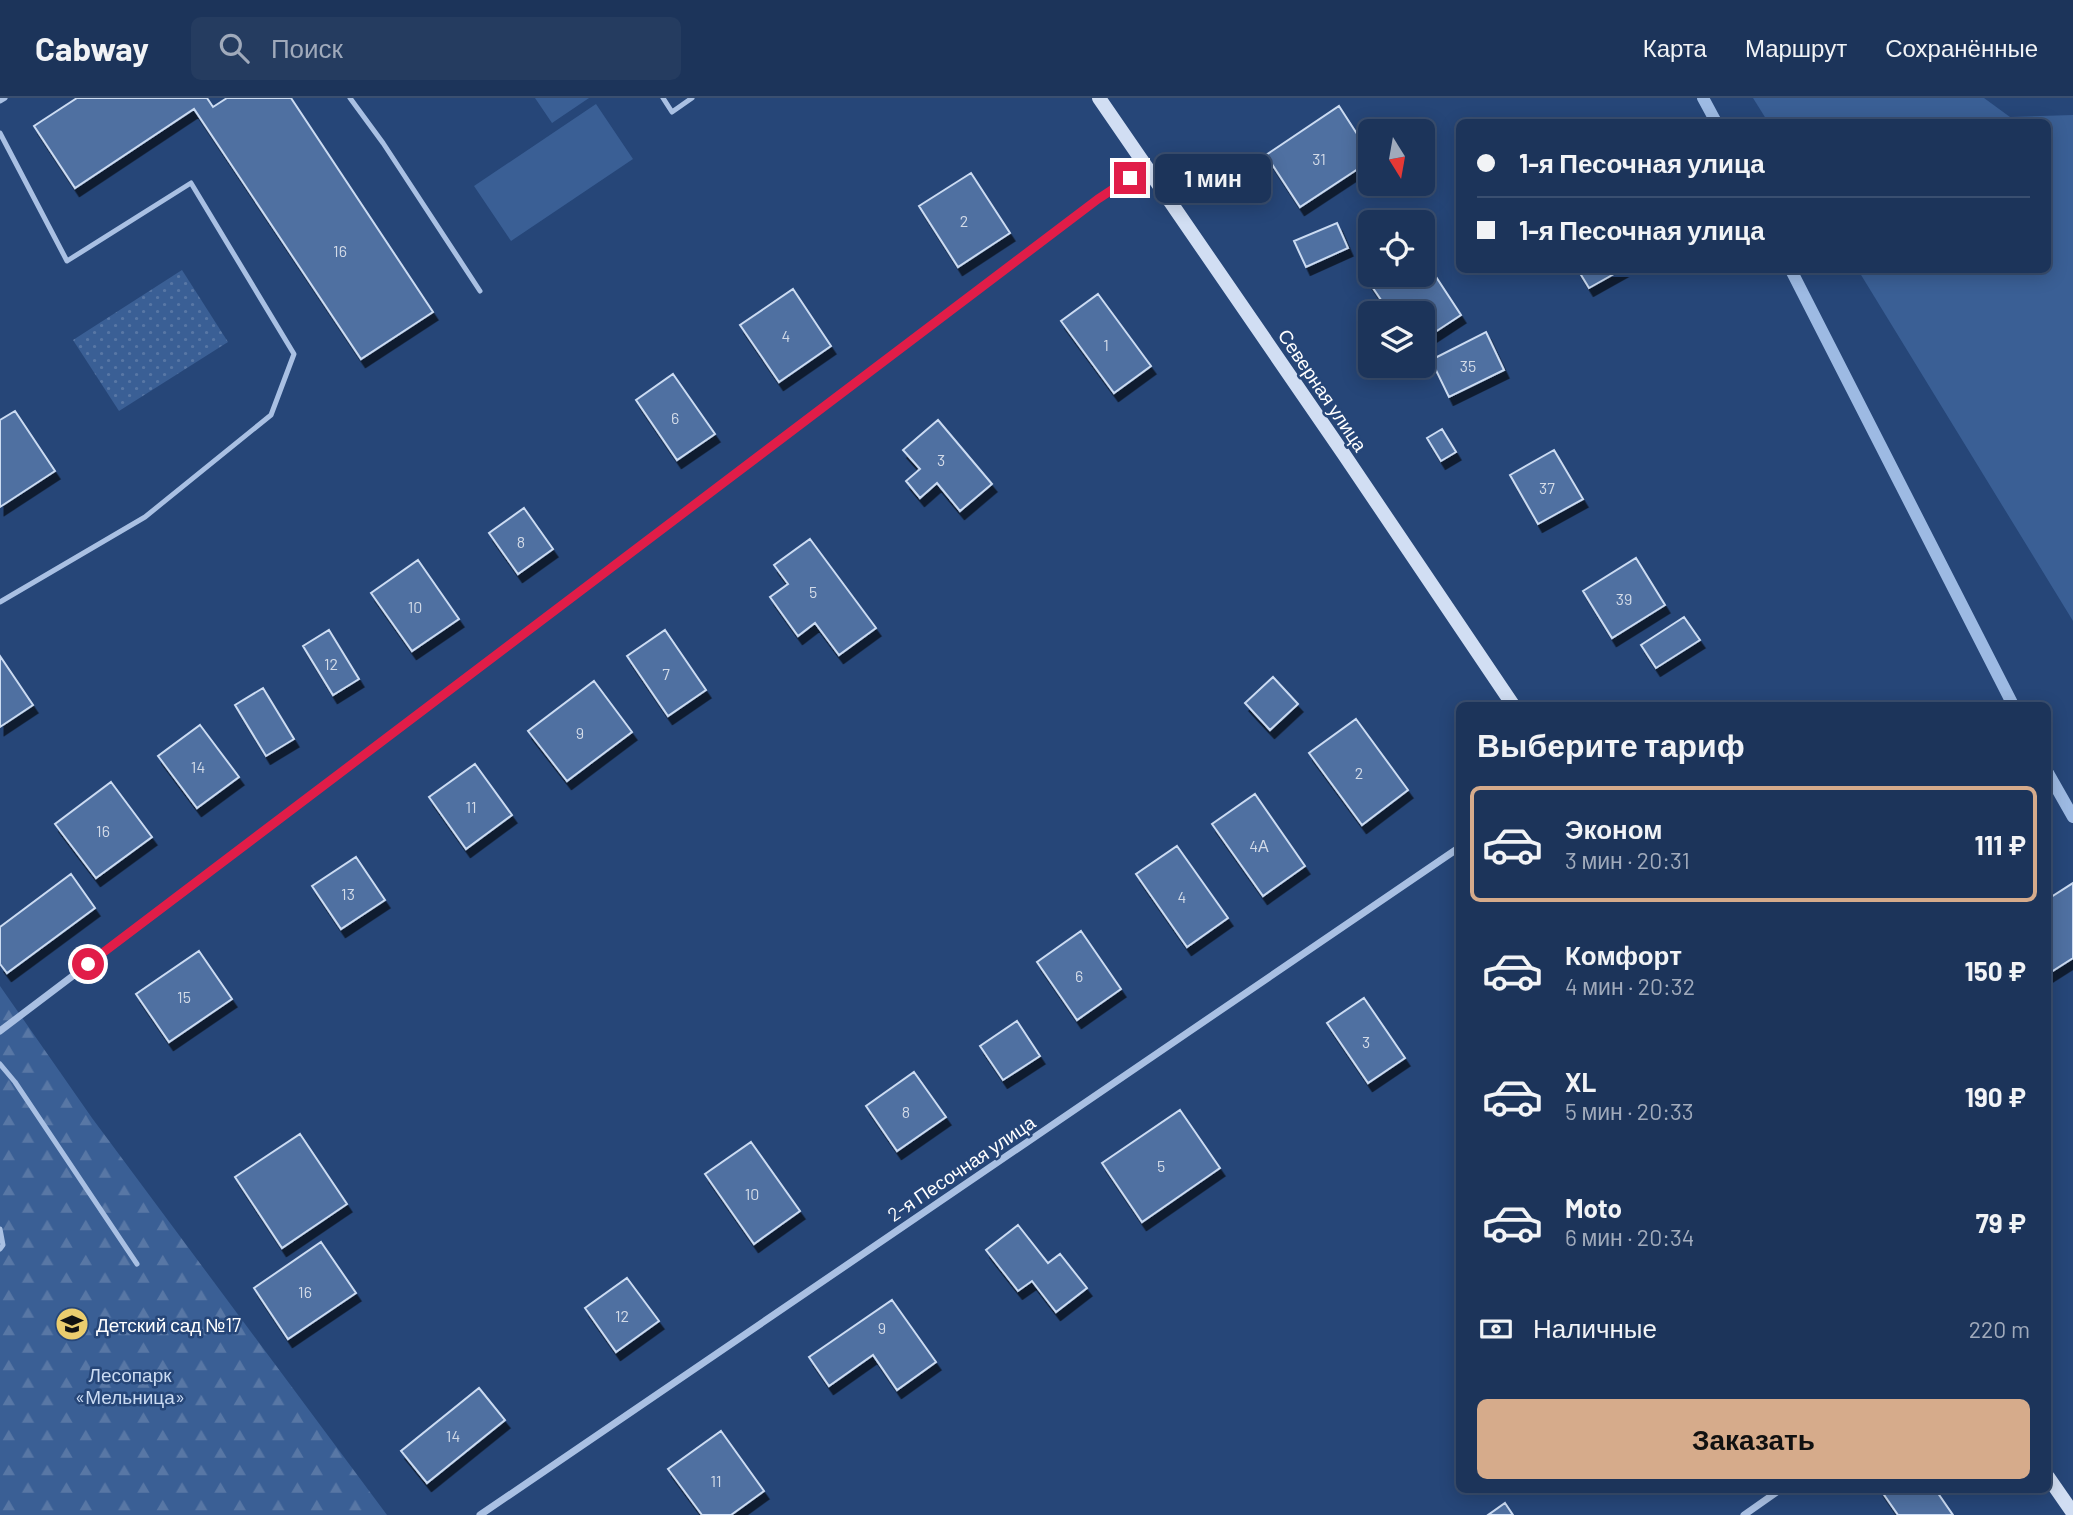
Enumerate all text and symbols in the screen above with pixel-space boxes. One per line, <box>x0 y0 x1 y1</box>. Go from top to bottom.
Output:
search box <box>191 17 681 80</box>
text: Cabway <box>35 28 149 68</box>
icon: search <box>215 29 253 67</box>
text: Поиск <box>271 32 343 63</box>
text: Карта <box>1643 33 1707 62</box>
text: Маршрут <box>1745 33 1847 62</box>
text: Сохранённые <box>1885 33 2038 62</box>
north arrow <box>1358 119 1435 196</box>
map controls <box>1358 119 1435 378</box>
text: 1-я Песочная улица <box>1519 147 1765 178</box>
house number: 31 <box>1312 149 1326 168</box>
callout: 1 мин <box>1154 154 1270 202</box>
route end <box>1114 162 1146 194</box>
text: 1 мин <box>1184 164 1242 192</box>
button: locate <box>1358 210 1435 287</box>
house number: 2 <box>960 211 968 230</box>
text: 1-я Песочная улица <box>1519 214 1765 245</box>
house number: 16 <box>333 241 347 260</box>
button: layers <box>1358 301 1435 378</box>
street label: Северная улица <box>1274 324 1373 456</box>
house number: 4 <box>782 326 790 345</box>
house number: 1 <box>1103 335 1109 354</box>
house number: 35 <box>1460 356 1476 375</box>
house number: 6 <box>671 408 679 427</box>
house number: 3 <box>937 450 945 469</box>
house number: 37 <box>1539 478 1555 497</box>
house number: 8 <box>517 532 525 551</box>
house number: 5 <box>809 582 817 601</box>
house number: 39 <box>1616 589 1632 608</box>
house number: 10 <box>408 597 422 616</box>
house number: 12 <box>324 654 338 673</box>
house number: 7 <box>662 664 670 683</box>
house number: 9 <box>576 723 584 742</box>
text: Выберите тариф <box>1477 725 1745 763</box>
house number: 14 <box>191 757 205 776</box>
house number: 2 <box>1355 763 1363 782</box>
house number: 11 <box>465 797 477 816</box>
icon: car <box>1481 813 1544 876</box>
text: Эконом <box>1565 813 1663 844</box>
house number: 16 <box>96 821 110 840</box>
text: 111 ₽ <box>1975 829 2026 860</box>
house number: 4А <box>1249 836 1269 855</box>
text: 3 мин · 20:31 <box>1565 846 1690 874</box>
house number: 13 <box>341 884 355 903</box>
house number: 4 <box>1178 887 1186 906</box>
icon: car <box>1481 939 1544 1002</box>
text: Комфорт <box>1565 939 1682 970</box>
route start <box>72 948 104 980</box>
text: 150 ₽ <box>1965 955 2026 986</box>
house number: 6 <box>1075 966 1083 985</box>
text: 4 мин · 20:32 <box>1565 972 1695 1000</box>
house number: 15 <box>177 987 191 1006</box>
house number: 3 <box>1362 1032 1370 1051</box>
icon: car <box>1481 1065 1544 1128</box>
text: XL <box>1565 1066 1596 1097</box>
text: 190 ₽ <box>1965 1081 2026 1112</box>
text: 5 мин · 20:33 <box>1565 1097 1694 1125</box>
house number: 8 <box>902 1102 910 1121</box>
street label: 2-я Песочная улица <box>883 1110 1040 1226</box>
house number: 5 <box>1157 1156 1165 1175</box>
house number: 10 <box>745 1184 759 1203</box>
icon: car <box>1481 1191 1544 1254</box>
text: Moto <box>1565 1192 1622 1223</box>
text: 79 ₽ <box>1976 1207 2026 1238</box>
text: 6 мин · 20:34 <box>1565 1223 1694 1251</box>
house number: 16 <box>298 1282 312 1301</box>
school or university icon: Детский сад №17 <box>53 1305 91 1343</box>
house number: 12 <box>615 1306 629 1325</box>
icon: cash <box>1477 1310 1515 1348</box>
text: Наличные <box>1533 1312 1657 1343</box>
place label: Детский сад №17 <box>96 1313 241 1336</box>
text: 220 m <box>1969 1315 2030 1343</box>
house number: 9 <box>878 1318 886 1337</box>
park label: Лесопарк «Мельница» <box>75 1363 185 1408</box>
button: Заказать <box>1477 1399 2030 1479</box>
house number: 14 <box>446 1426 460 1445</box>
house number: 11 <box>710 1471 722 1490</box>

